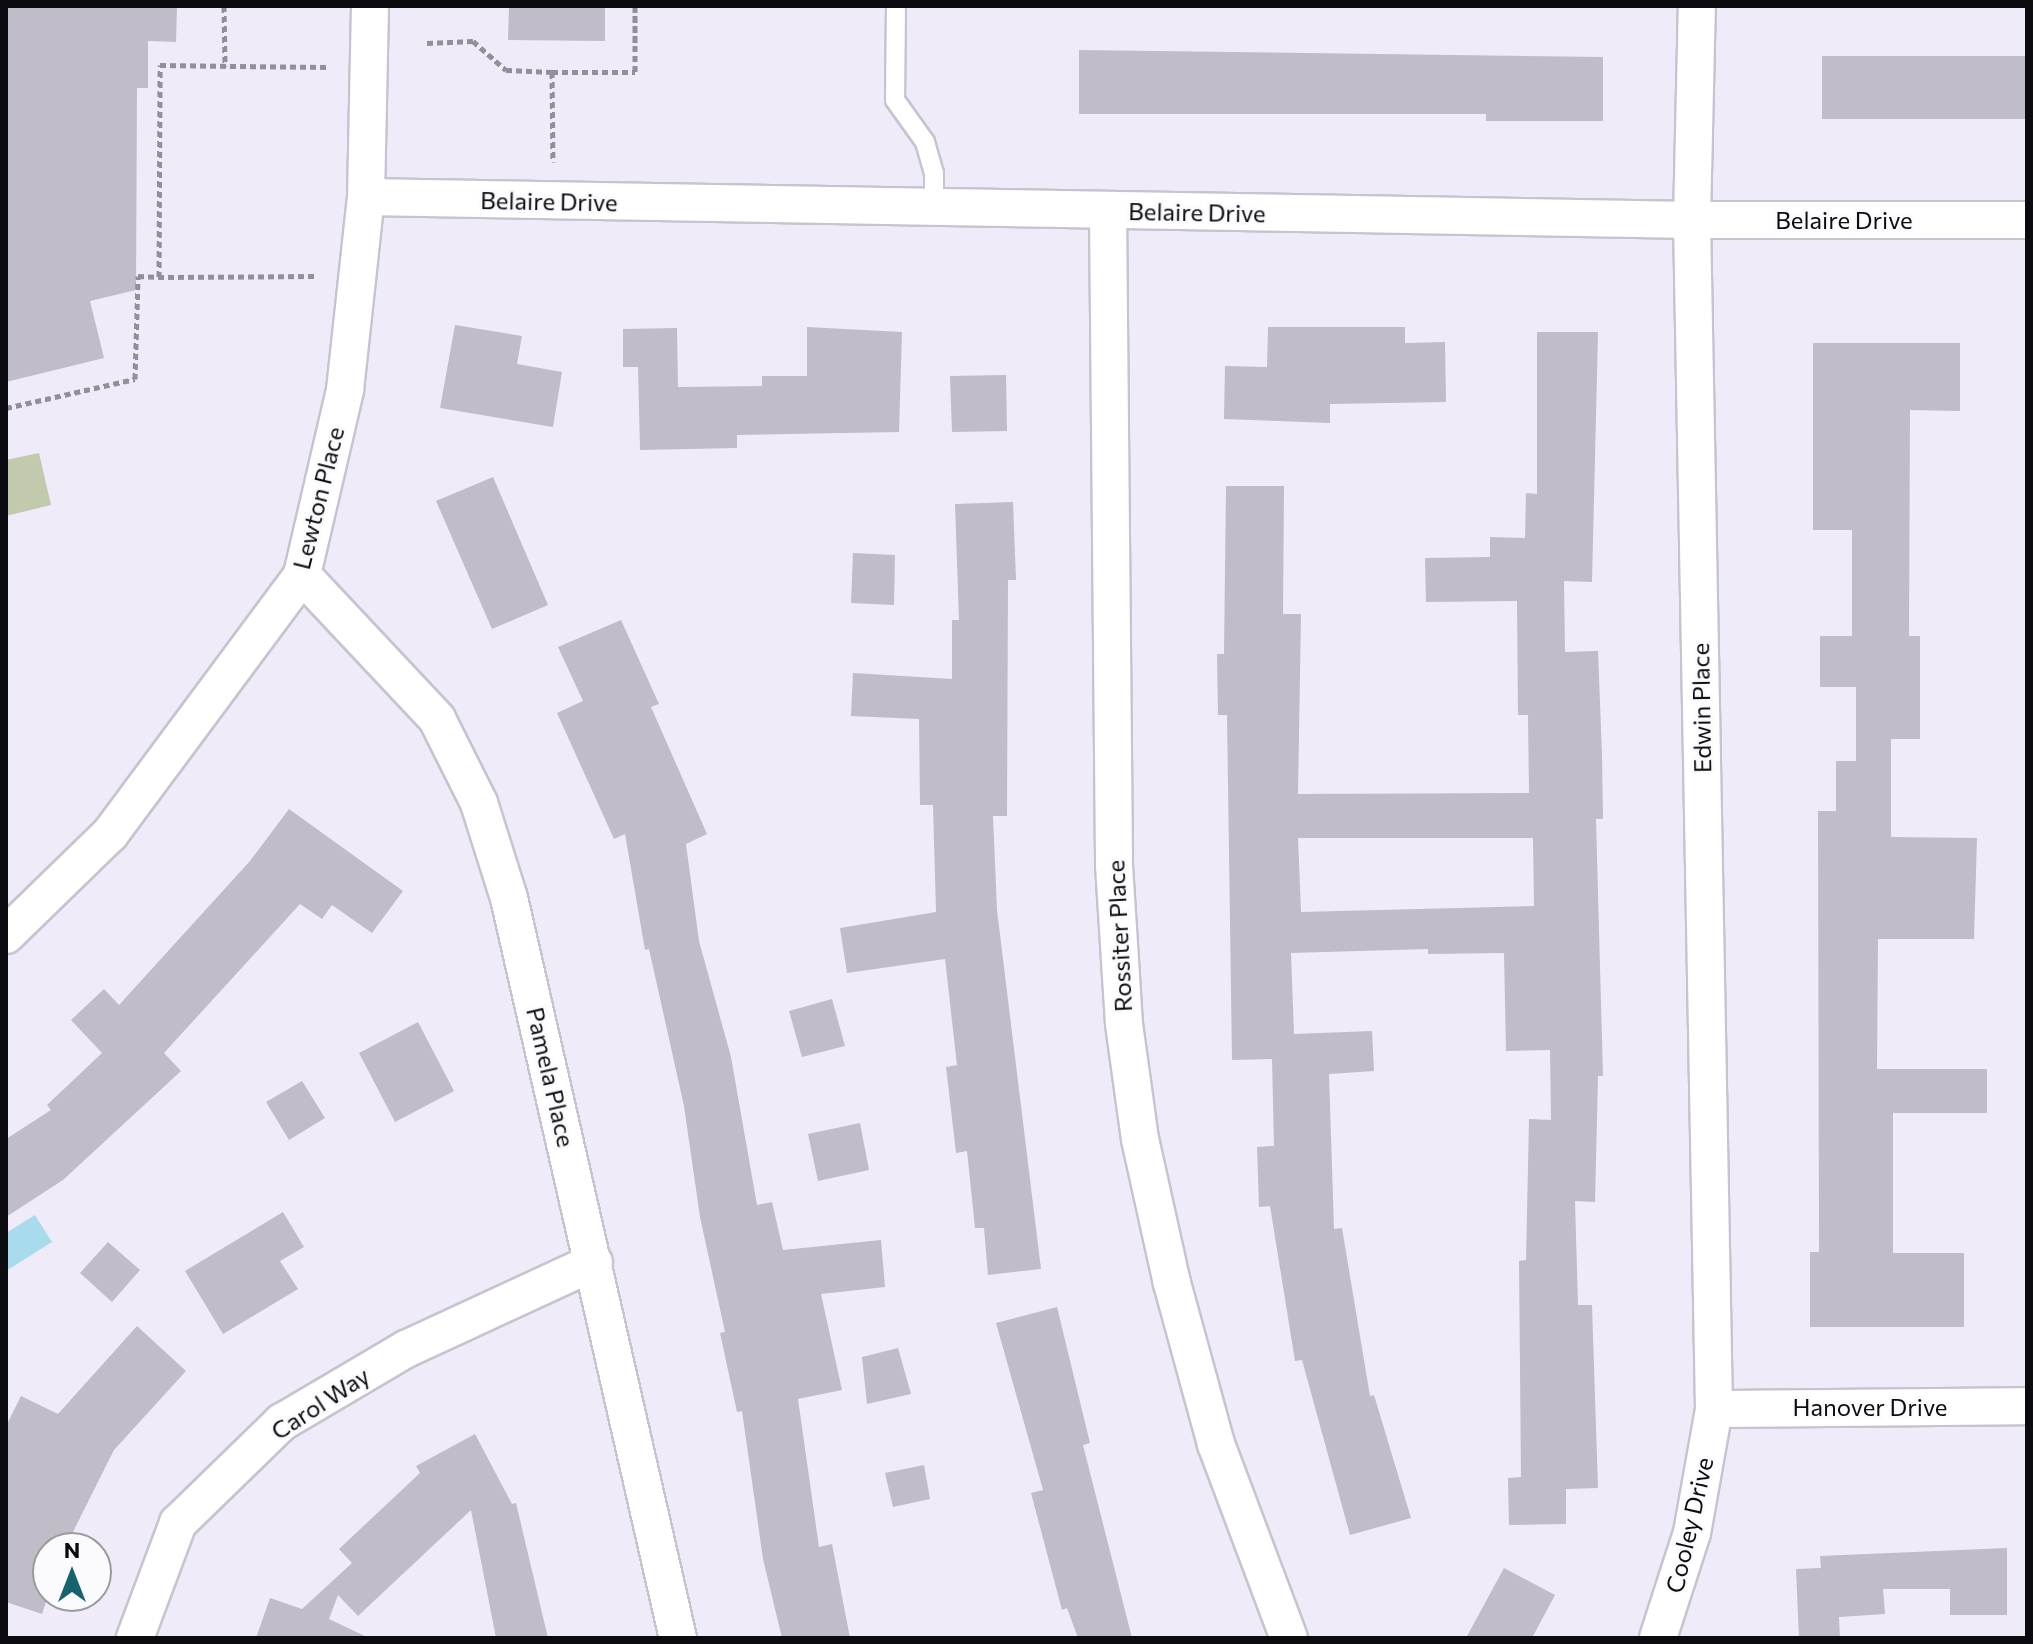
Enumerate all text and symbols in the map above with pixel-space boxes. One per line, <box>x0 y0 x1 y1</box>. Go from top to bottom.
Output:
street label: Belaire Drive <box>480 185 618 217</box>
street label: Belaire Drive <box>1128 196 1266 228</box>
street label: Belaire Drive <box>1775 206 1913 234</box>
street label: Lewton Place <box>286 424 350 572</box>
street label: Edwin Place <box>1685 643 1717 773</box>
street label: Rossiter Place <box>1101 859 1137 1013</box>
street label: Pamela Place <box>521 1004 581 1150</box>
street label: Carol Way <box>266 1361 374 1445</box>
street label: Hanover Drive <box>1793 1393 1947 1421</box>
street label: Cooley Drive <box>1659 1454 1719 1596</box>
north arrow <box>32 1532 112 1612</box>
text: N <box>64 1536 80 1563</box>

